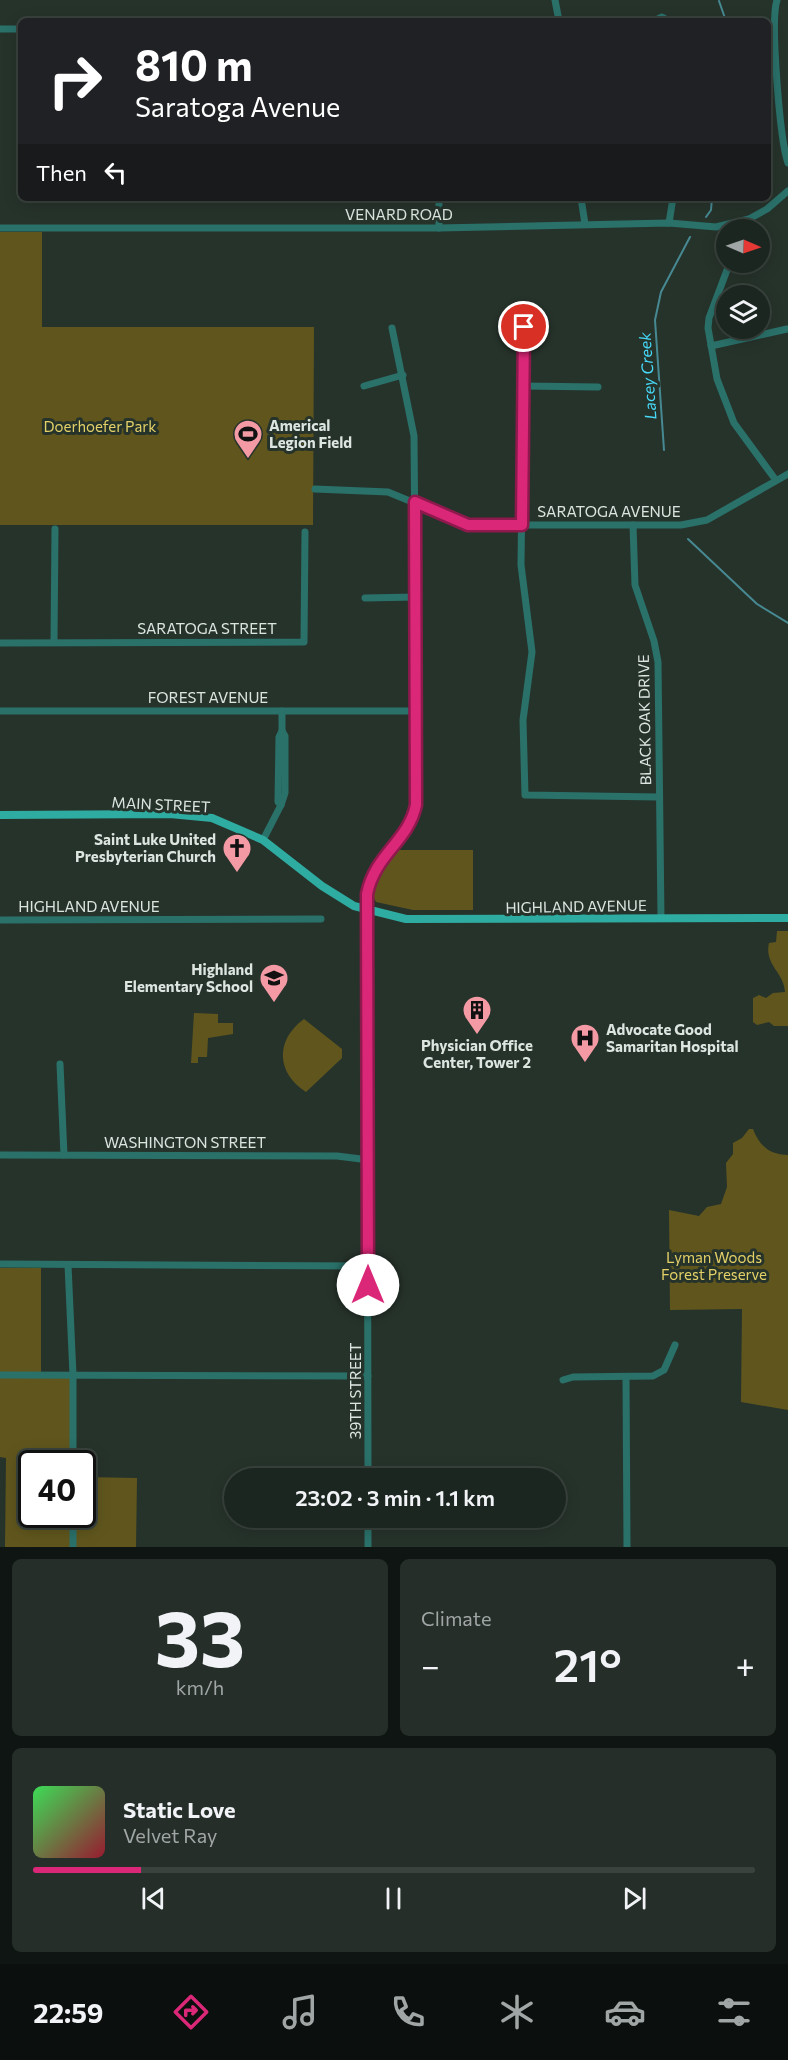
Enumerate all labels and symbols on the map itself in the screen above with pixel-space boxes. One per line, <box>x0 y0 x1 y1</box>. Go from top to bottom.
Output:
street label: VENARD ROAD <box>345 205 453 223</box>
north arrow <box>716 219 770 273</box>
pin <box>498 301 549 352</box>
water label: Lacey Creek <box>634 331 660 420</box>
place label: Americal Legion Field <box>269 416 352 451</box>
park label: Doerhoefer Park <box>44 417 157 435</box>
sports icon: Americal Legion Field <box>232 418 264 460</box>
street label: SARATOGA AVENUE <box>537 502 681 520</box>
street label: SARATOGA STREET <box>137 619 277 637</box>
street label: BLACK OAK DRIVE <box>634 654 654 786</box>
street label: FOREST AVENUE <box>148 688 268 706</box>
street label: MAIN STREET <box>111 792 211 816</box>
place label: Saint Luke United Presbyterian Church <box>75 830 216 865</box>
church icon: Saint Luke United Presbyterian Church <box>221 832 253 874</box>
street label: HIGHLAND AVENUE <box>505 896 647 916</box>
street label: HIGHLAND AVENUE <box>18 897 160 915</box>
place label: Highland Elementary School <box>124 960 253 995</box>
school or university icon: Highland Elementary School <box>258 962 290 1004</box>
building icon: Physician Office Center, Tower 2 <box>461 994 493 1036</box>
place label: Advocate Good Samaritan Hospital <box>606 1020 739 1055</box>
hospital icon: Advocate Good Samaritan Hospital <box>569 1022 601 1064</box>
place label: Physician Office Center, Tower 2 <box>421 1036 533 1071</box>
street label: WASHINGTON STREET <box>104 1133 266 1151</box>
park label: Lyman Woods Forest Preserve <box>661 1248 767 1283</box>
position arrow <box>336 1253 400 1317</box>
street label: 39TH STREET <box>346 1342 364 1439</box>
speed limit sign: 40 <box>18 1450 96 1528</box>

